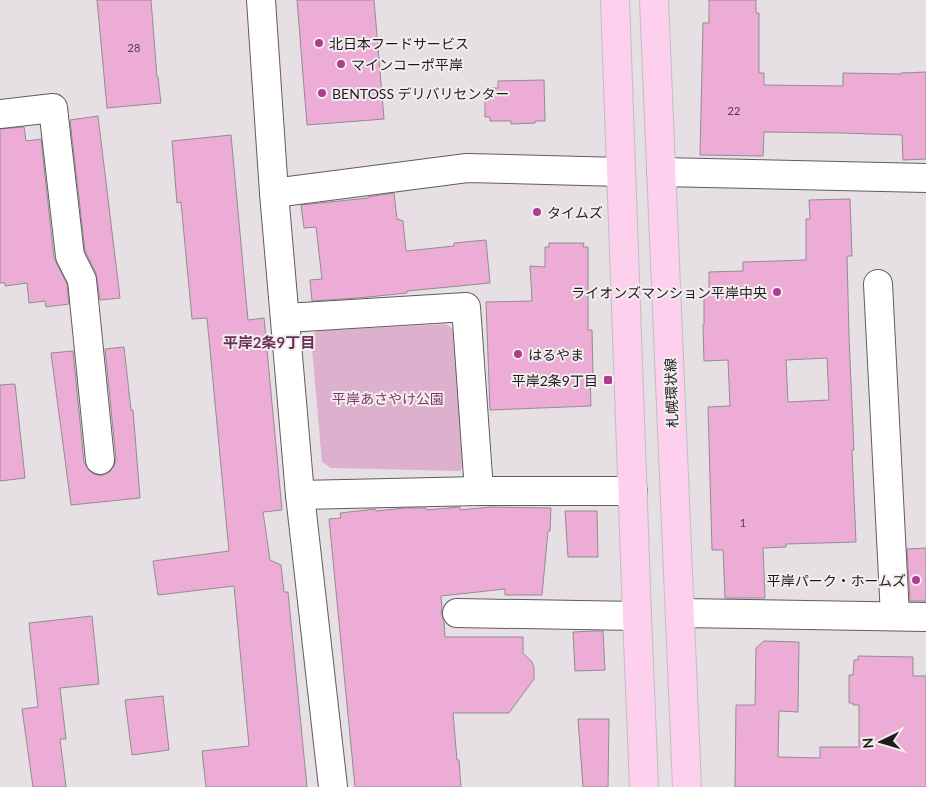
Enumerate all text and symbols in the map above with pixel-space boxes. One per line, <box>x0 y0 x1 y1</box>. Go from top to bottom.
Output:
place label: 北日本フードサービス <box>329 35 469 52</box>
marker: 北日本フードサービス <box>313 37 325 49</box>
house number: 28 <box>128 41 140 54</box>
place label: マインコーポ平岸 <box>351 56 463 73</box>
marker: マインコーポ平岸 <box>335 58 347 70</box>
place label: BENTOSS デリバリセンター <box>332 85 510 102</box>
marker: BENTOSS デリバリセンター <box>316 87 328 99</box>
house number: 22 <box>728 104 740 117</box>
place label: タイムズ <box>547 204 603 221</box>
marker: タイムズ <box>531 206 543 218</box>
place label: ライオンズマンション平岸中央 <box>571 284 767 301</box>
marker: ライオンズマンション平岸中央 <box>771 286 783 298</box>
district label: 平岸2条9丁目 <box>223 333 315 351</box>
place label: はるやま <box>528 346 584 363</box>
marker: はるやま <box>512 348 524 360</box>
street label: 札幌環状線 <box>661 358 681 428</box>
place label: 平岸2条9丁目 <box>512 372 598 389</box>
marker: 平岸2条9丁目 <box>602 374 614 386</box>
park label: 平岸あさやけ公園 <box>332 390 444 407</box>
house number: 1 <box>740 516 746 529</box>
place label: 平岸パーク・ホームズ <box>767 572 906 589</box>
marker: 平岸パーク・ホームズ <box>910 574 922 586</box>
north arrow <box>856 717 906 767</box>
text: N <box>859 737 876 749</box>

